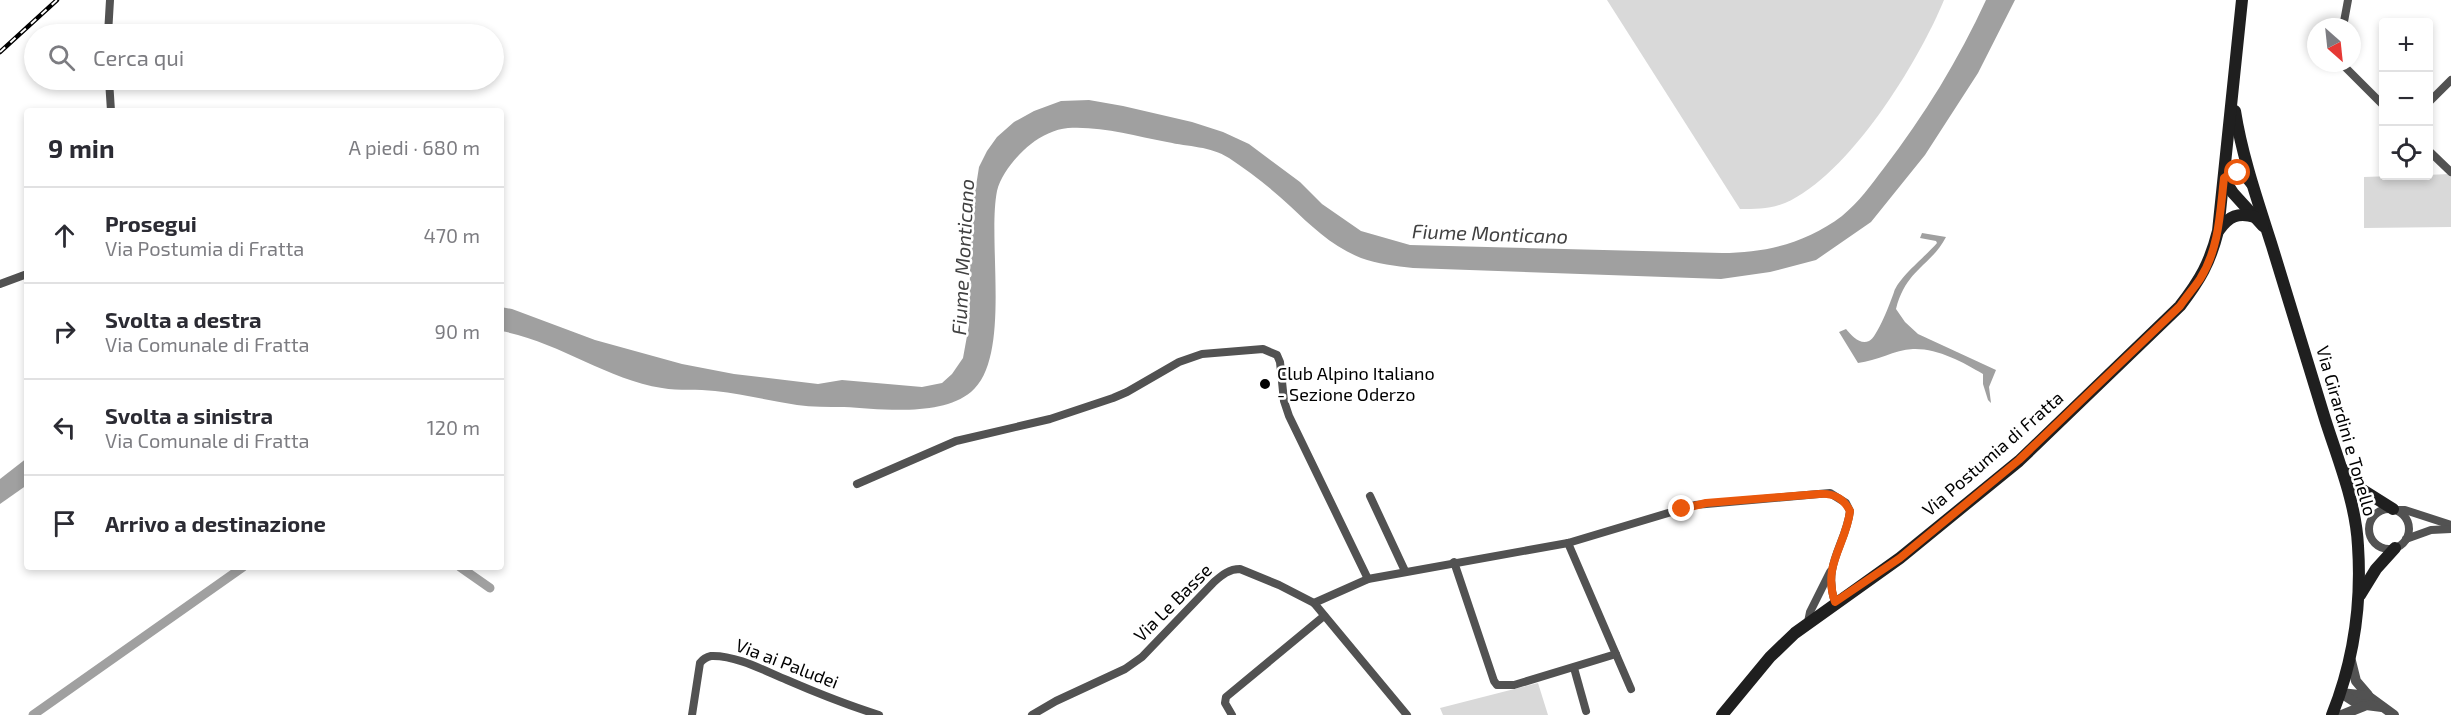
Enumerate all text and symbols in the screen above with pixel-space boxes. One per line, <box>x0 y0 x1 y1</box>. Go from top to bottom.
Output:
north arrow <box>2307 18 2361 72</box>
map controls <box>2379 18 2433 180</box>
button: + <box>2379 18 2433 72</box>
search box <box>24 24 504 90</box>
icon: search <box>45 41 78 74</box>
text: Cerca qui <box>93 44 184 70</box>
button: − <box>2379 72 2433 126</box>
button: locate <box>2379 126 2433 180</box>
text: 9 min <box>48 132 115 163</box>
text: A piedi · 680 m <box>349 135 480 159</box>
route start <box>2224 159 2250 185</box>
water label: Fiume Monticano <box>946 178 978 336</box>
text: Prosegui <box>105 210 197 236</box>
water label: Fiume Monticano <box>1412 218 1569 248</box>
icon: ahead <box>48 219 81 252</box>
text: 470 m <box>423 223 480 247</box>
text: Via Postumia di Fratta <box>105 236 304 260</box>
text: Svolta a destra <box>105 306 262 332</box>
icon: right <box>48 315 81 348</box>
text: 90 m <box>435 319 480 343</box>
text: Via Comunale di Fratta <box>105 332 310 356</box>
street label: Via Girardini e Tonello <box>2312 343 2382 518</box>
place label: Club Alpino Italiano - Sezione Oderzo <box>1277 362 1435 405</box>
marker: Club Alpino Italiano - Sezione Oderzo <box>1258 377 1272 391</box>
street label: Via Postumia di Fratta <box>1917 386 2067 520</box>
text: Svolta a sinistra <box>105 402 273 428</box>
icon: left <box>48 411 81 444</box>
text: 120 m <box>427 415 480 439</box>
text: Via Comunale di Fratta <box>105 428 310 452</box>
route end <box>1668 495 1694 521</box>
icon: arrive <box>48 507 81 540</box>
text: Arrivo a destinazione <box>105 510 326 536</box>
street label: Via Le Basse <box>1129 559 1216 646</box>
street label: Via ai Paludei <box>733 633 842 693</box>

